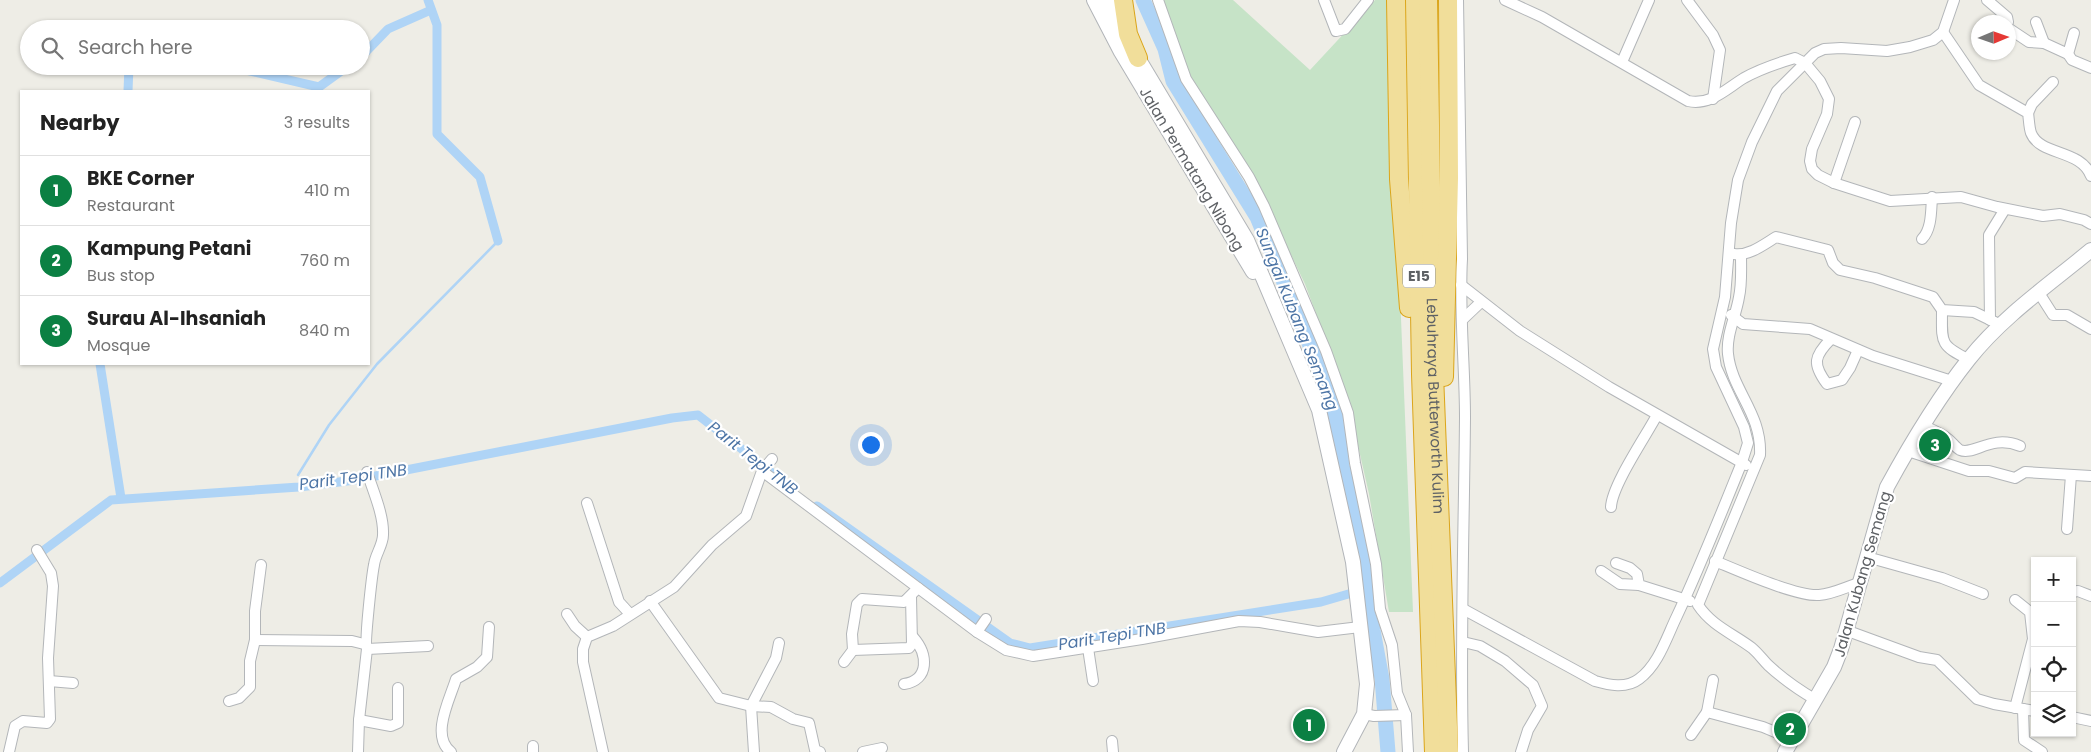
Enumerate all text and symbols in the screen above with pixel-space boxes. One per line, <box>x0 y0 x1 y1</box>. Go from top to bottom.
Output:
north arrow <box>1971 15 2016 60</box>
search box <box>20 20 370 75</box>
icon: search <box>38 34 66 62</box>
text: Search here <box>78 34 192 61</box>
street label: Jalan Permatang Nibong <box>1135 83 1249 255</box>
text: Nearby <box>40 108 120 137</box>
text: 3 results <box>284 111 350 134</box>
text: BKE Corner <box>87 165 194 192</box>
text: 1 <box>53 179 59 202</box>
text: 410 m <box>304 179 350 202</box>
text: Restaurant <box>87 194 175 217</box>
water label: Sungai Kubang Semang <box>1250 224 1344 414</box>
text: Kampung Petani <box>87 235 251 262</box>
text: 2 <box>51 249 61 272</box>
text: 760 m <box>300 249 350 272</box>
text: Bus stop <box>87 264 155 287</box>
road number: E15 <box>1403 264 1435 288</box>
street label: Lebuhraya Butterworth Kulim <box>1422 298 1450 514</box>
text: Surau Al-Ihsaniah <box>87 305 266 332</box>
text: 3 <box>51 319 61 342</box>
text: 840 m <box>299 319 350 342</box>
text: Mosque <box>87 334 150 357</box>
water label: Parit Tepi TNB <box>703 416 803 501</box>
pin: 3 <box>1919 426 1951 464</box>
your location <box>858 432 884 458</box>
water label: Parit Tepi TNB <box>298 458 408 496</box>
street label: Jalan Kubang Semang <box>1828 489 1896 659</box>
map controls <box>2031 557 2076 737</box>
button: + <box>2031 557 2076 602</box>
button: − <box>2031 602 2076 647</box>
water label: Parit Tepi TNB <box>1057 616 1168 656</box>
button: locate <box>2031 647 2076 692</box>
button: layers <box>2031 692 2076 737</box>
pin: 1 <box>1293 706 1325 744</box>
pin: 2 <box>1774 710 1806 748</box>

